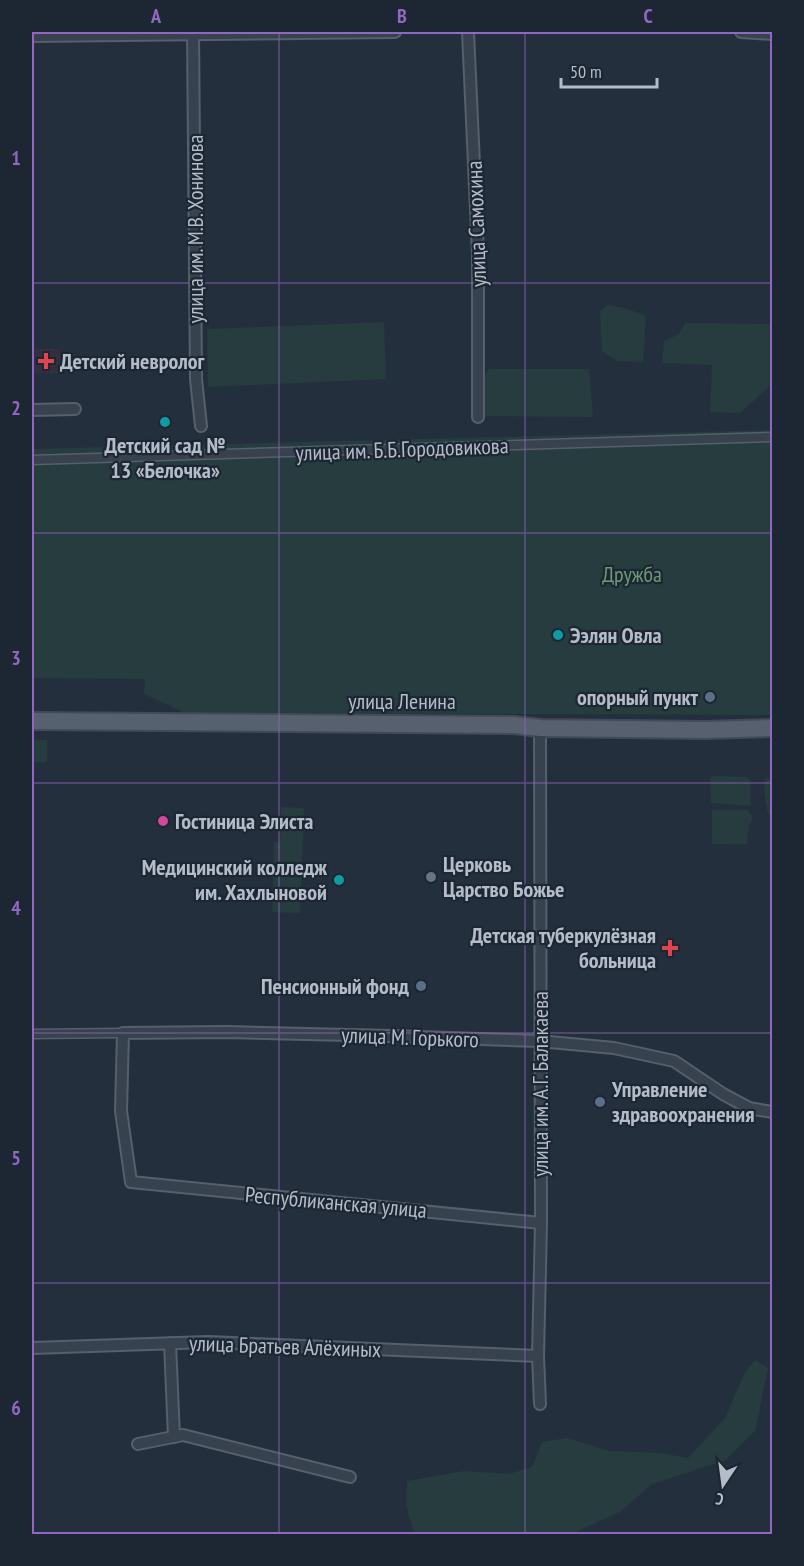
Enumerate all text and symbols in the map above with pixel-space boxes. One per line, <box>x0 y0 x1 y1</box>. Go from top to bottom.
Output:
text: A <box>150 3 162 29</box>
text: B <box>397 3 407 29</box>
text: C <box>643 3 653 29</box>
scale bar <box>561 51 657 89</box>
text: 50 m <box>570 60 602 83</box>
street label: улица им. М.В. Хонинова <box>181 135 209 323</box>
text: 1 <box>11 145 21 171</box>
street label: улица Самохина <box>460 160 492 288</box>
place label: Детский невролог <box>60 347 205 375</box>
marker: Детский невролог <box>37 352 55 370</box>
text: 2 <box>11 395 21 421</box>
marker: Детский сад № 13 «Белочка» <box>158 415 172 429</box>
place label: Детский сад № 13 «Белочка» <box>105 431 226 484</box>
street label: улица им. Б.Б.Городовикова <box>295 431 509 467</box>
park label: Дружба <box>602 560 662 588</box>
place label: Ээлян Овла <box>570 621 662 649</box>
marker: Ээлян Овла <box>551 628 565 642</box>
text: 3 <box>11 645 21 671</box>
place label: опорный пункт <box>577 683 698 711</box>
street label: улица Ленина <box>348 687 456 715</box>
marker: опорный пункт <box>703 690 717 704</box>
place label: Гостиница Элиста <box>175 807 313 835</box>
marker: Гостиница Элиста <box>156 814 170 828</box>
place label: Церковь Царство Божье <box>443 850 565 903</box>
place label: Медицинский колледж им. Хахлыновой <box>142 853 327 906</box>
marker: Церковь Царство Божье <box>424 870 438 884</box>
marker: Медицинский колледж им. Хахлыновой <box>332 873 346 887</box>
text: 4 <box>11 895 21 921</box>
place label: Детская туберкулёзная больница <box>470 921 656 974</box>
marker: Детская туберкулёзная больница <box>661 939 679 957</box>
place label: Пенсионный фонд <box>261 972 410 1000</box>
marker: Пенсионный фонд <box>414 979 428 993</box>
street label: улица им. А.Г. Балакаева <box>526 991 554 1177</box>
street label: улица М. Горького <box>341 1021 479 1053</box>
place label: Управление здравоохранения <box>611 1075 754 1128</box>
marker: Управление здравоохранения <box>593 1095 607 1109</box>
text: 5 <box>11 1145 21 1171</box>
street label: Республиканская улица <box>244 1180 428 1224</box>
street label: улица Братьев Алёхиных <box>188 1329 382 1363</box>
text: 6 <box>11 1395 21 1421</box>
north arrow <box>693 1455 753 1515</box>
text: С <box>713 1489 725 1510</box>

